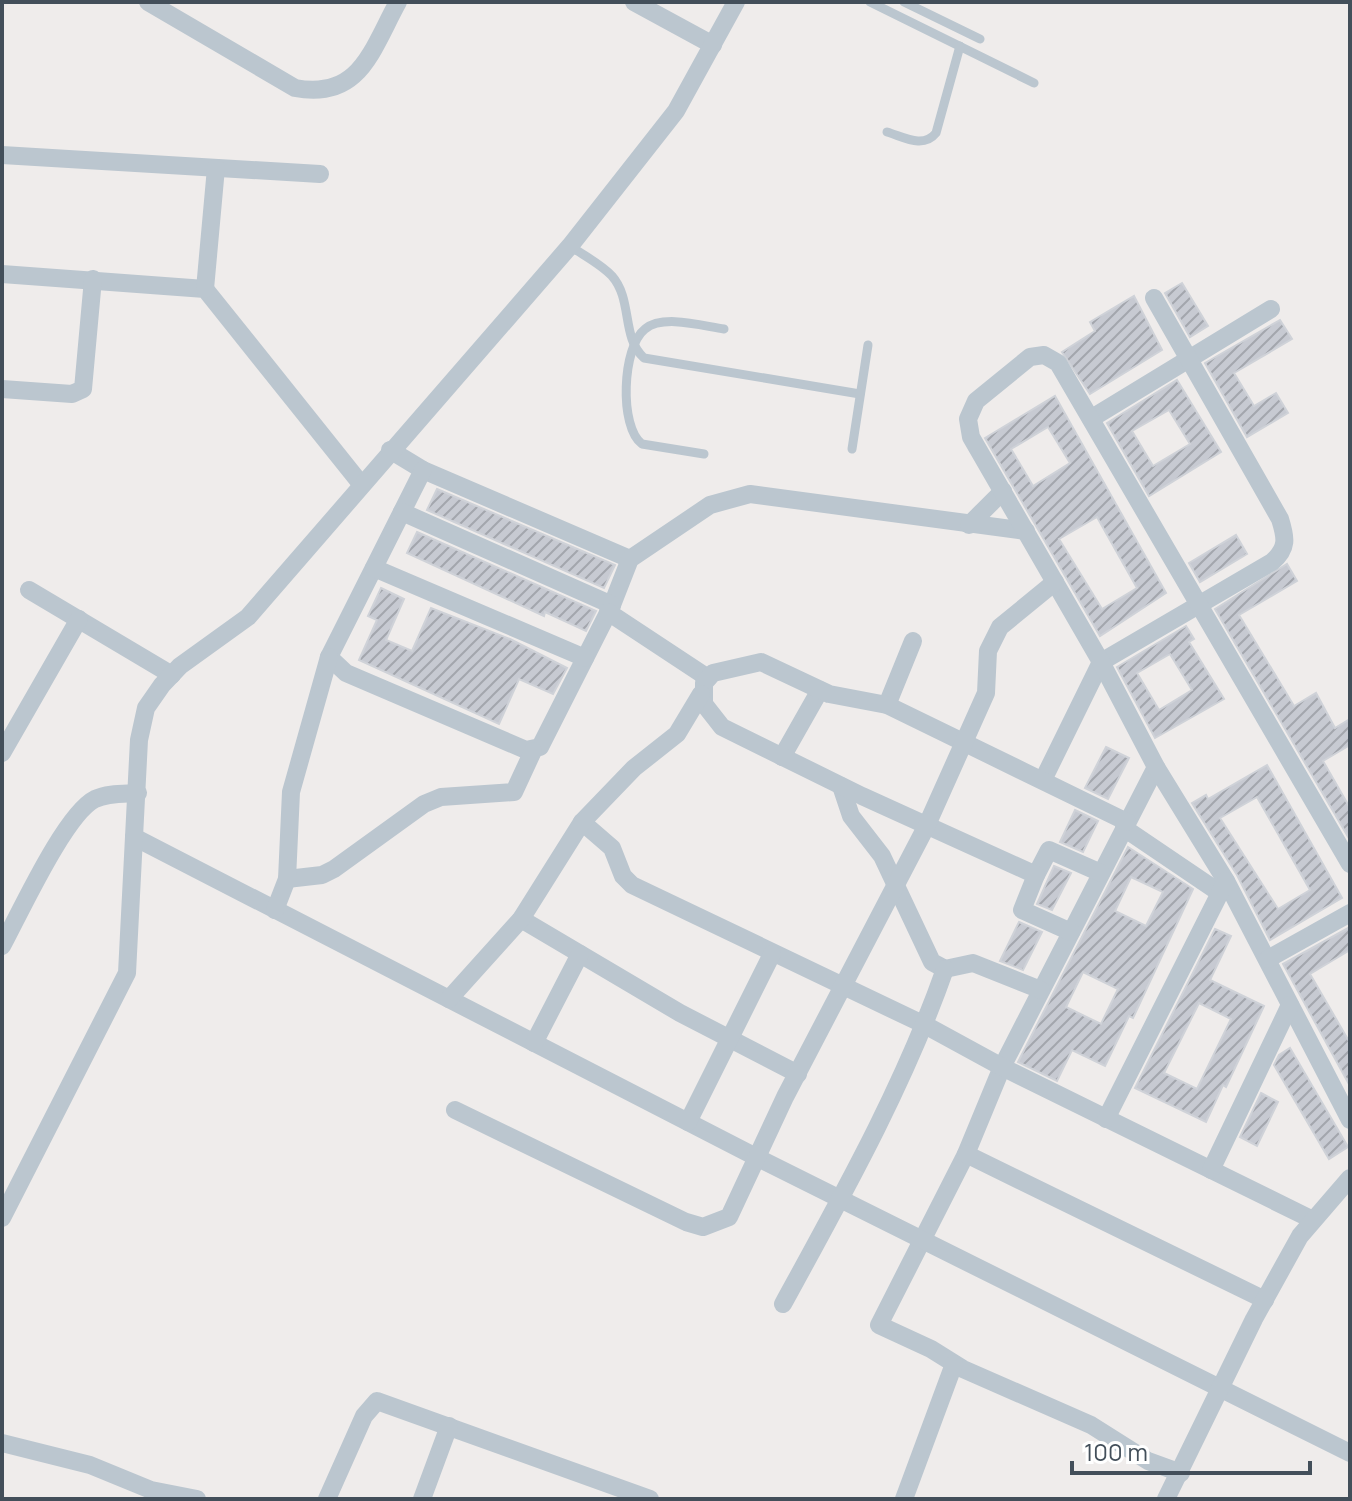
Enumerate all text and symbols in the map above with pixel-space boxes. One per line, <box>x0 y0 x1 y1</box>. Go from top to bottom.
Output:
scale bar <box>1072 1425 1310 1475</box>
text: 100 m <box>1084 1435 1148 1468</box>

